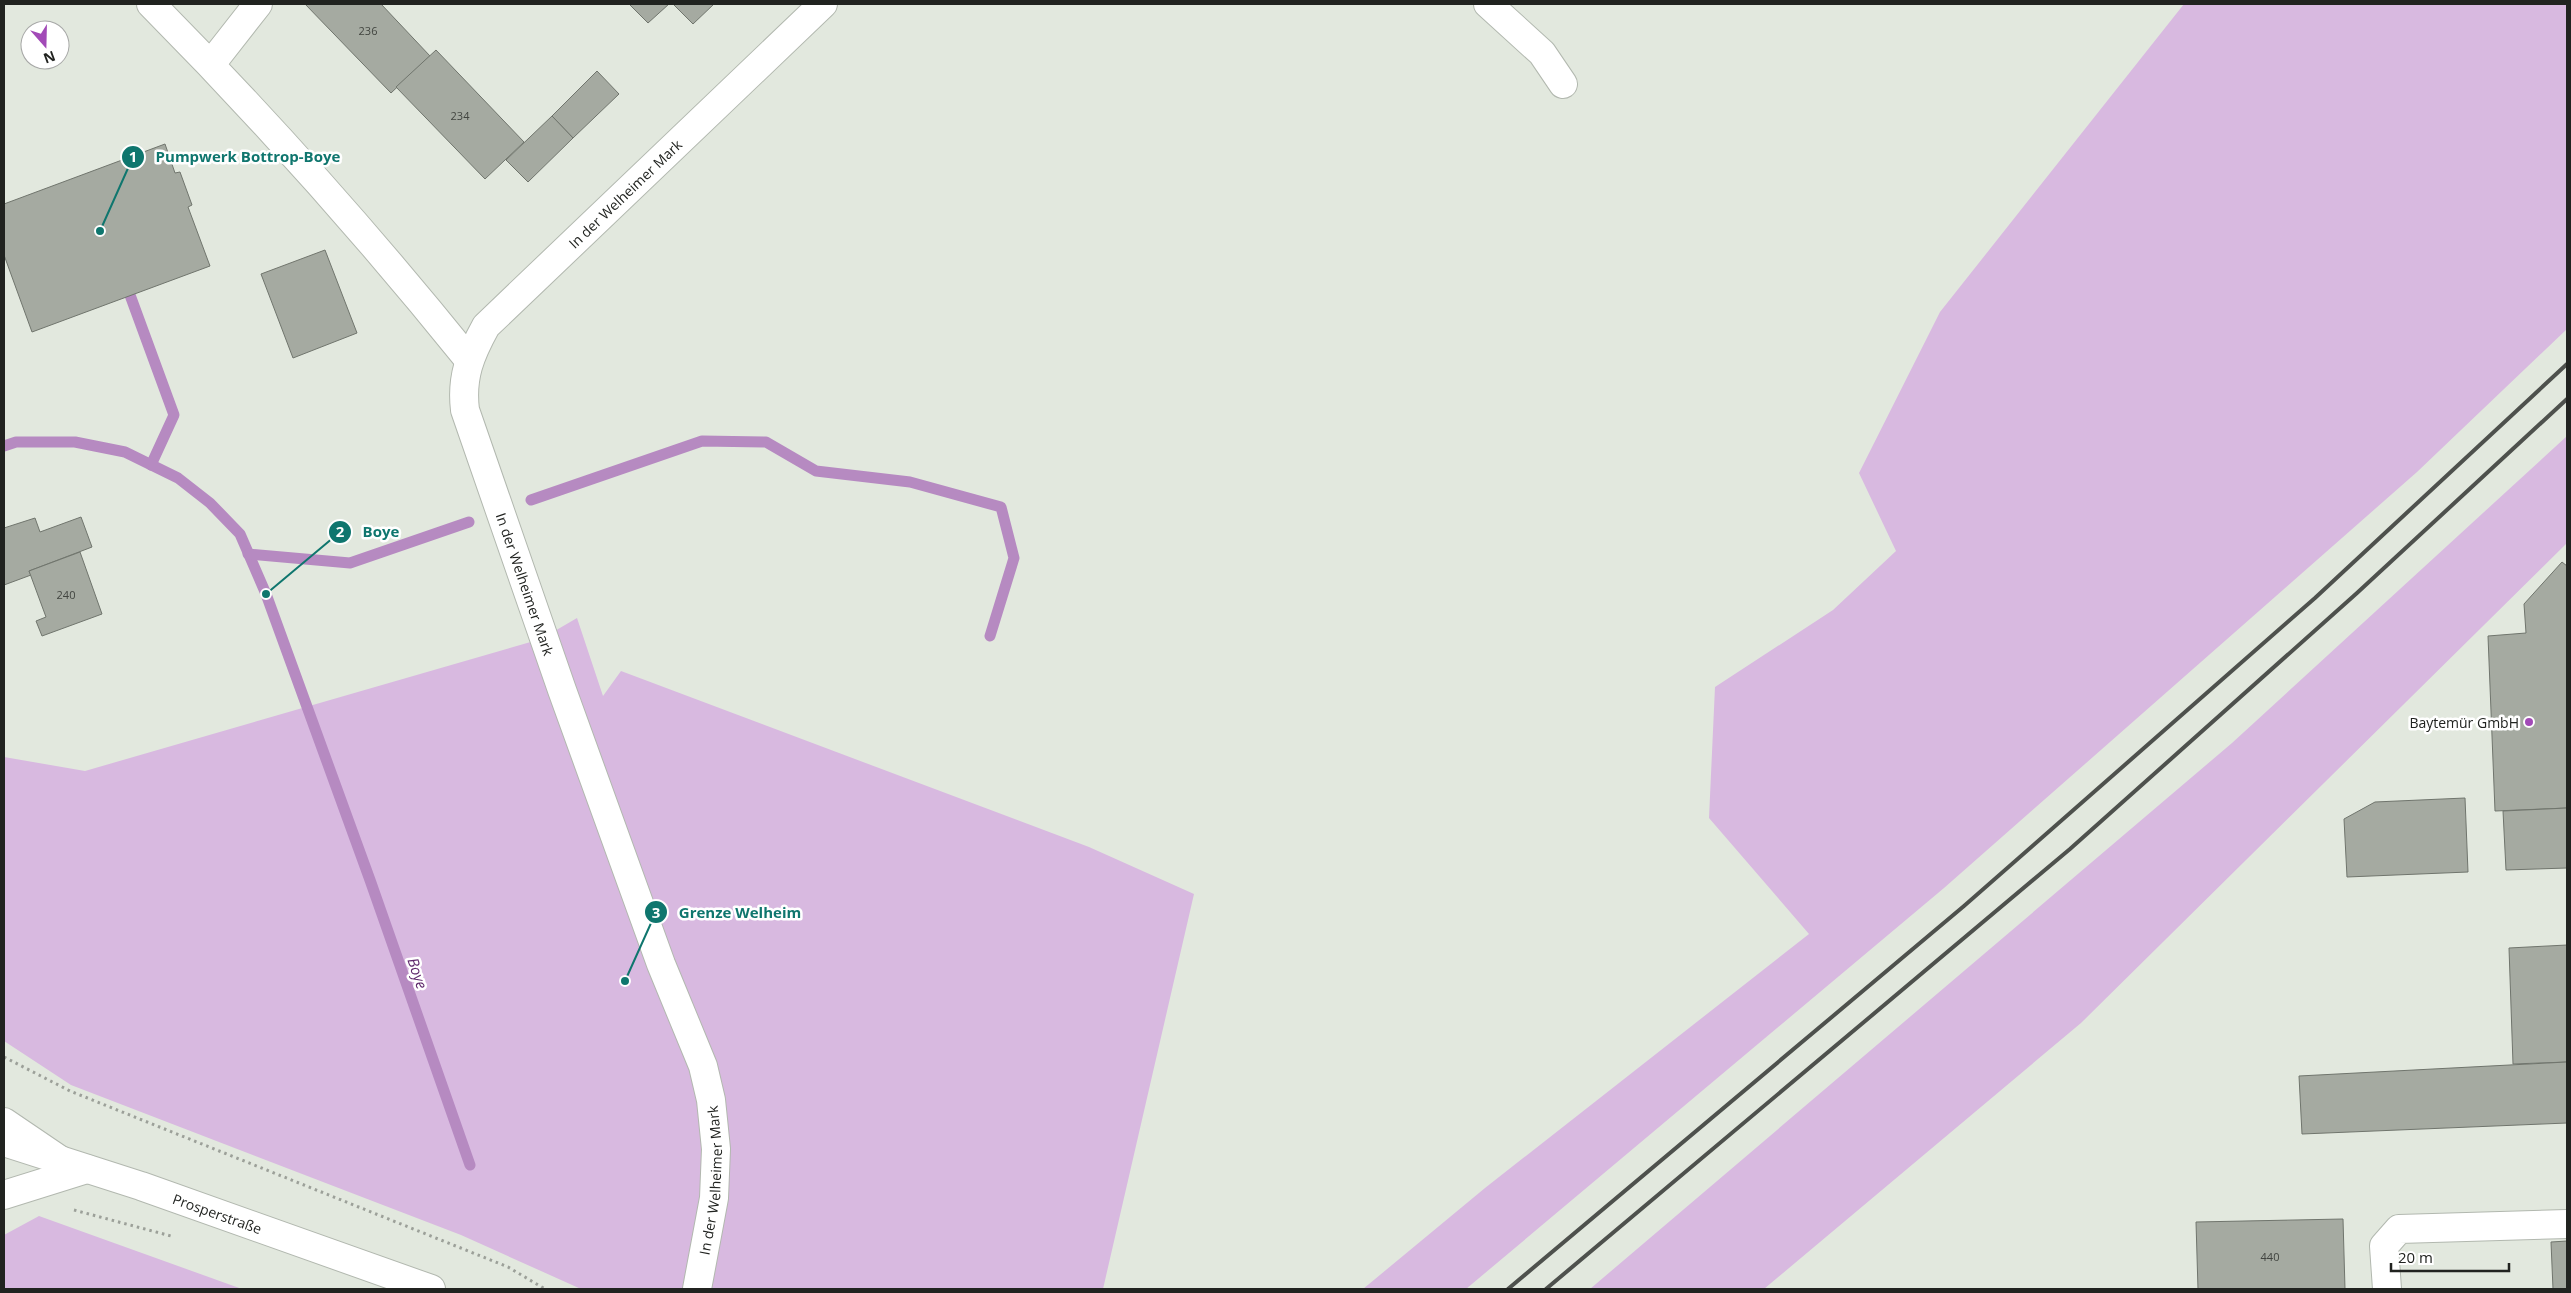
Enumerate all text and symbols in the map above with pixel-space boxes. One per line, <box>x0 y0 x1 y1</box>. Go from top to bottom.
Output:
north arrow <box>20 20 70 70</box>
house number: 236 <box>359 23 377 38</box>
text: N <box>41 47 58 69</box>
house number: 234 <box>451 108 470 123</box>
street label: In der Welheimer Mark <box>564 134 686 252</box>
callout: Pumpwerk Bottrop-Boye <box>120 142 350 172</box>
text: 1 <box>129 146 137 166</box>
text: Pumpwerk Bottrop-Boye <box>156 146 341 166</box>
street label: In der Welheimer Mark <box>492 510 559 659</box>
callout: Boye <box>327 517 409 547</box>
text: 2 <box>336 521 345 541</box>
text: Boye <box>363 521 400 541</box>
house number: 240 <box>57 587 75 602</box>
place label: Baytemür GmbH <box>2409 713 2519 732</box>
marker: Baytemür GmbH <box>2523 716 2535 728</box>
callout: Grenze Welheim <box>643 897 811 927</box>
text: 3 <box>652 902 660 922</box>
text: Grenze Welheim <box>679 902 801 922</box>
water label: Boye <box>403 955 433 992</box>
street label: In der Welheimer Mark <box>694 1104 726 1256</box>
street label: Prosperstraße <box>170 1189 265 1238</box>
scale bar <box>2391 1240 2508 1272</box>
text: 20 m <box>2398 1247 2433 1267</box>
house number: 440 <box>2261 1249 2279 1264</box>

